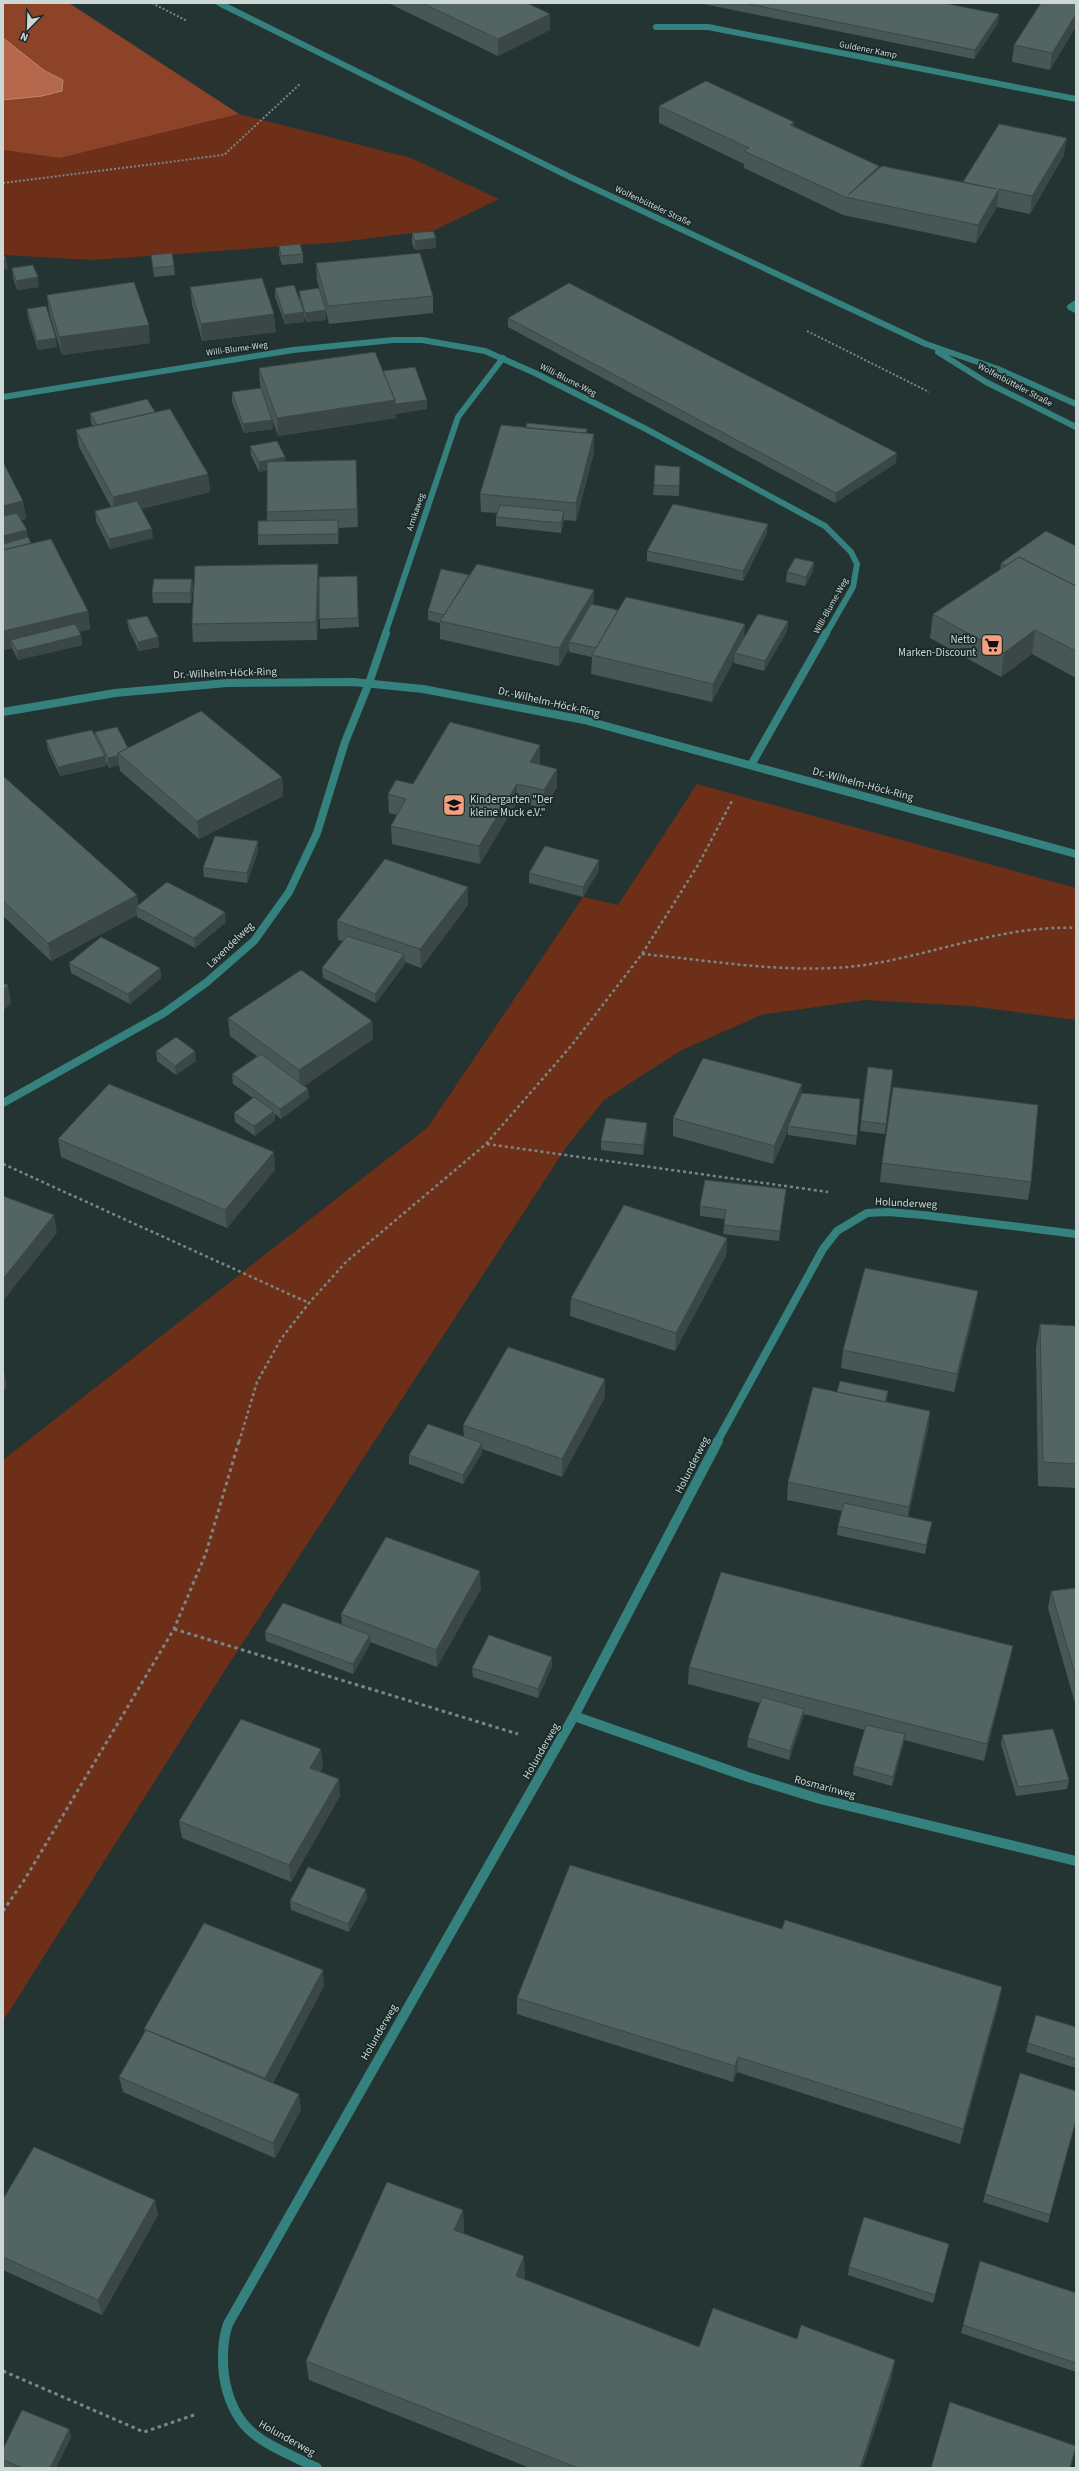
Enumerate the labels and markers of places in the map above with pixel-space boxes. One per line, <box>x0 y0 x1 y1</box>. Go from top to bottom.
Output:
place label: Netto Marken-Discount <box>898 632 976 660</box>
supermarket icon: Netto Marken-Discount <box>979 632 1005 658</box>
school or university icon: Kindergarten "Der kleine Muck e.V." <box>441 792 467 818</box>
place label: Kindergarten "Der kleine Muck e.V." <box>470 792 553 820</box>

